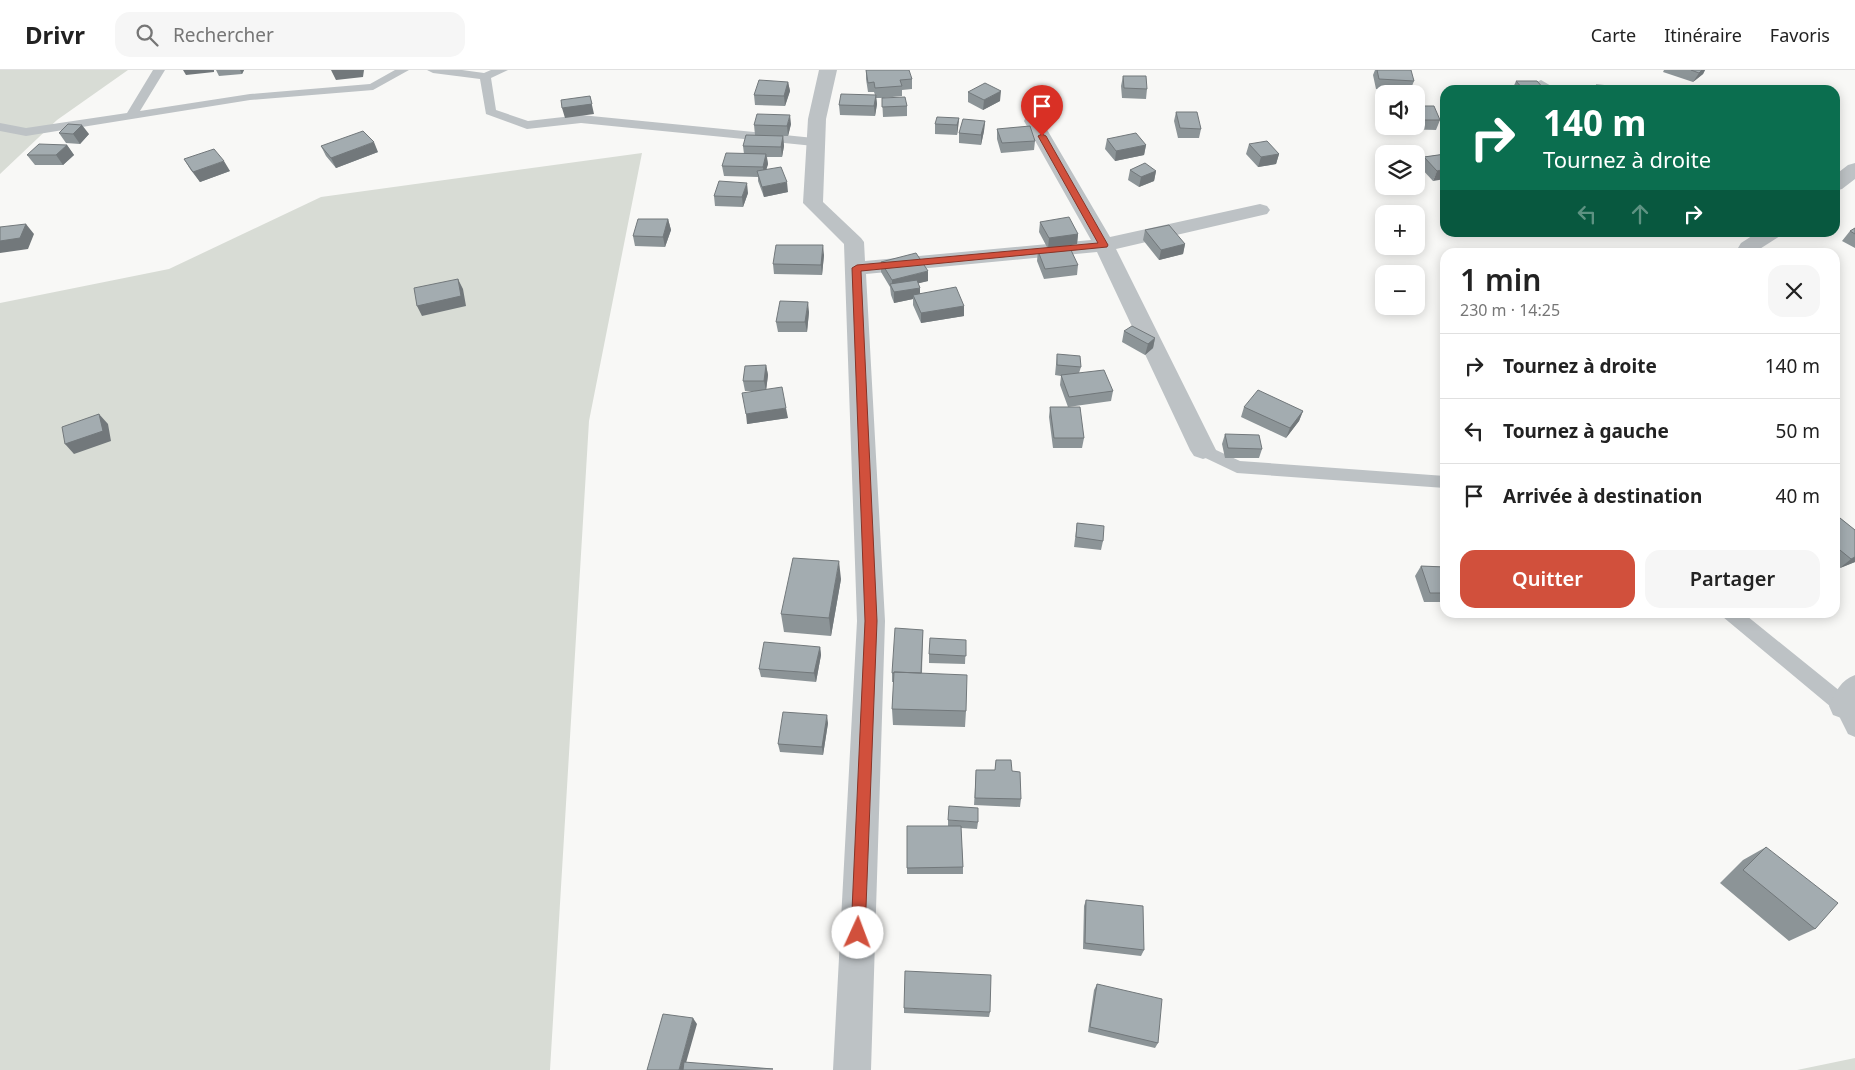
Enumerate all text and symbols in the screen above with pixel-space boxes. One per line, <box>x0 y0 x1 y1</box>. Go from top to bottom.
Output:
search box <box>115 12 465 57</box>
text: Drivr <box>25 18 85 51</box>
icon: search <box>133 21 161 49</box>
text: Rechercher <box>173 22 274 48</box>
text: Carte <box>1591 23 1636 47</box>
text: Itinéraire <box>1664 23 1742 47</box>
text: Favoris <box>1770 23 1830 47</box>
pin <box>1021 85 1063 136</box>
map controls <box>1375 85 1425 315</box>
button: sound <box>1375 85 1425 135</box>
icon: arrive <box>1028 92 1056 120</box>
text: 140 m <box>1543 99 1646 146</box>
icon: right <box>1460 105 1525 170</box>
text: Tournez à droite <box>1543 144 1711 174</box>
button: layers <box>1375 145 1425 195</box>
icon: left <box>1573 200 1601 228</box>
icon: ahead <box>1626 200 1654 228</box>
icon: right <box>1679 200 1707 228</box>
button: + <box>1375 205 1425 255</box>
text: 1 min <box>1460 259 1541 300</box>
button: − <box>1375 265 1425 315</box>
button: close <box>1768 265 1820 317</box>
text: 230 m · 14:25 <box>1460 299 1560 321</box>
icon: right <box>1460 352 1488 380</box>
text: Tournez à droite <box>1503 353 1657 379</box>
text: 140 m <box>1765 353 1820 379</box>
icon: left <box>1460 417 1488 445</box>
text: Tournez à gauche <box>1503 418 1669 444</box>
text: 50 m <box>1776 418 1820 444</box>
icon: arrive <box>1460 482 1488 510</box>
text: Arrivée à destination <box>1503 483 1702 509</box>
text: 40 m <box>1776 483 1820 509</box>
button: Quitter <box>1460 550 1635 608</box>
button: Partager <box>1645 550 1820 608</box>
position arrow <box>831 906 883 958</box>

